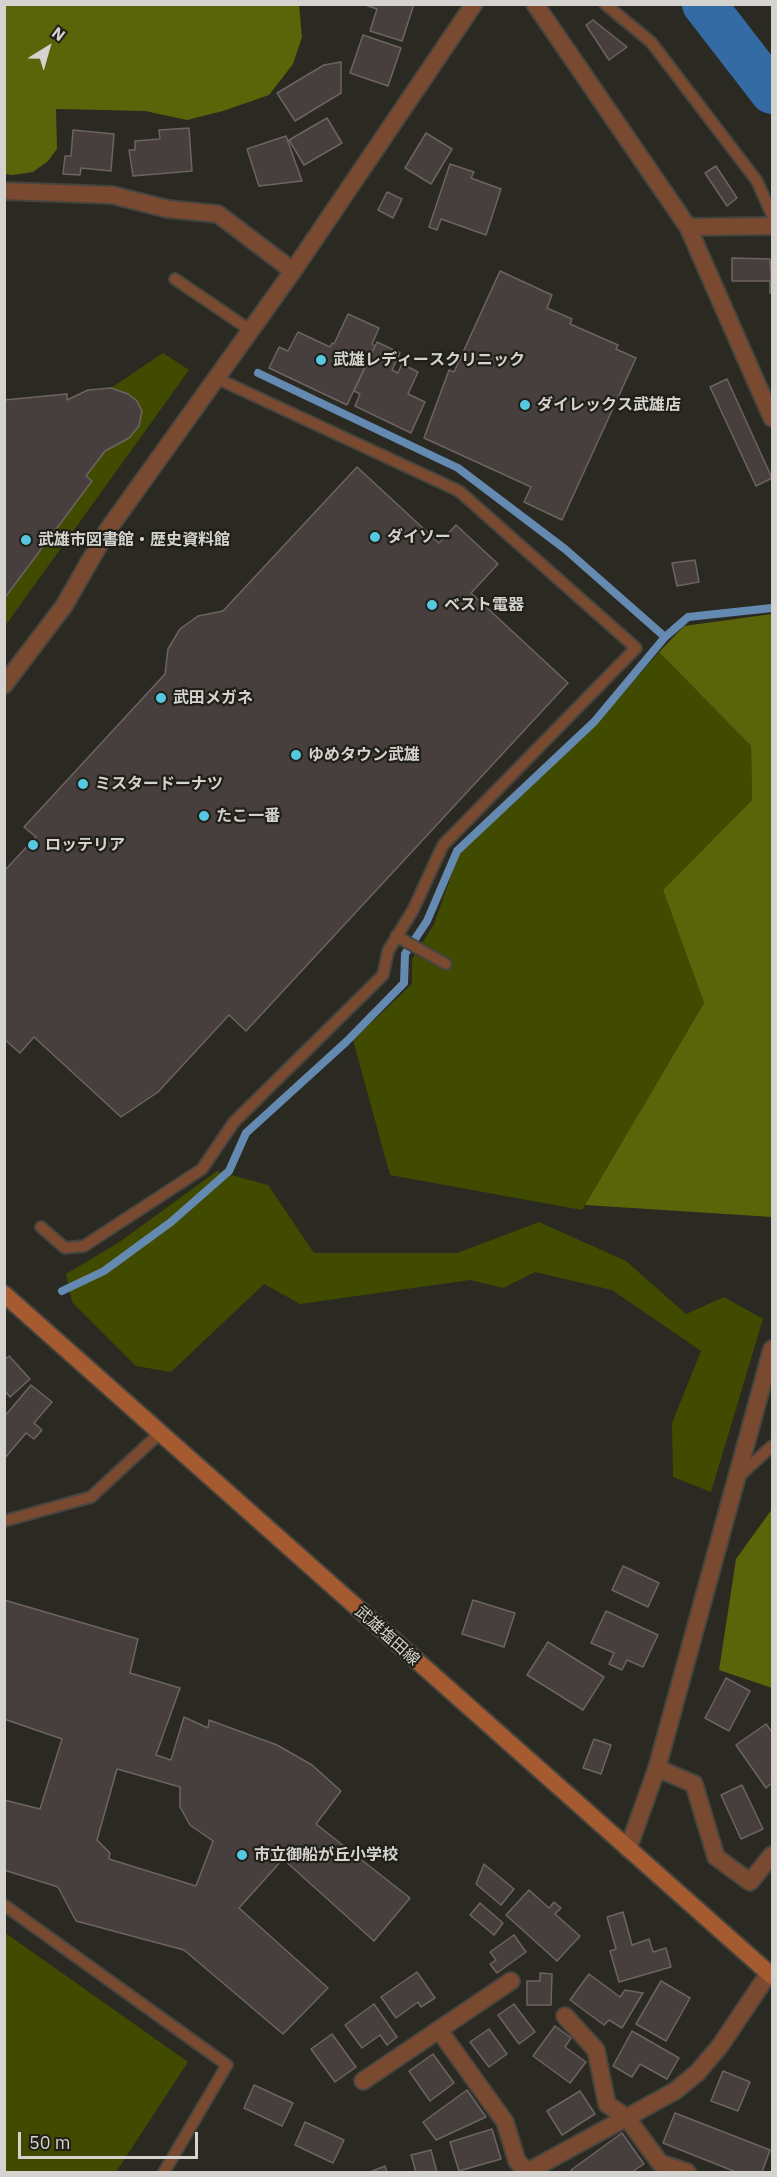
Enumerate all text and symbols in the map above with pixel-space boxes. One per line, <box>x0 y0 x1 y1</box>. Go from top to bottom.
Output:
north arrow <box>18 18 78 78</box>
text: N <box>48 22 69 45</box>
place label: 武雄レディースクリニック <box>333 350 525 370</box>
marker: 武雄レディースクリニック <box>314 353 328 367</box>
place label: ダイレックス武雄店 <box>537 395 681 415</box>
marker: ダイレックス武雄店 <box>518 398 532 412</box>
place label: ダイソー <box>387 527 451 547</box>
place label: 武雄市図書館・歴史資料館 <box>38 530 230 550</box>
marker: ダイソー <box>368 530 382 544</box>
marker: 武雄市図書館・歴史資料館 <box>19 533 33 547</box>
place label: ベスト電器 <box>444 595 524 615</box>
marker: ベスト電器 <box>425 598 439 612</box>
place label: 武田メガネ <box>173 688 253 708</box>
marker: 武田メガネ <box>154 691 168 705</box>
place label: ゆめタウン武雄 <box>308 745 420 765</box>
marker: ゆめタウン武雄 <box>289 748 303 762</box>
place label: ミスタードーナツ <box>95 774 223 794</box>
marker: ミスタードーナツ <box>76 777 90 791</box>
place label: たこ一番 <box>216 806 280 826</box>
marker: たこ一番 <box>197 809 211 823</box>
place label: ロッテリア <box>45 835 125 855</box>
marker: ロッテリア <box>26 838 40 852</box>
street label: 武雄塩田線 <box>351 1602 423 1670</box>
place label: 市立御船が丘小学校 <box>254 1845 398 1865</box>
marker: 市立御船が丘小学校 <box>235 1848 249 1862</box>
scale bar <box>21 2120 201 2158</box>
text: 50 m <box>29 2131 71 2154</box>

